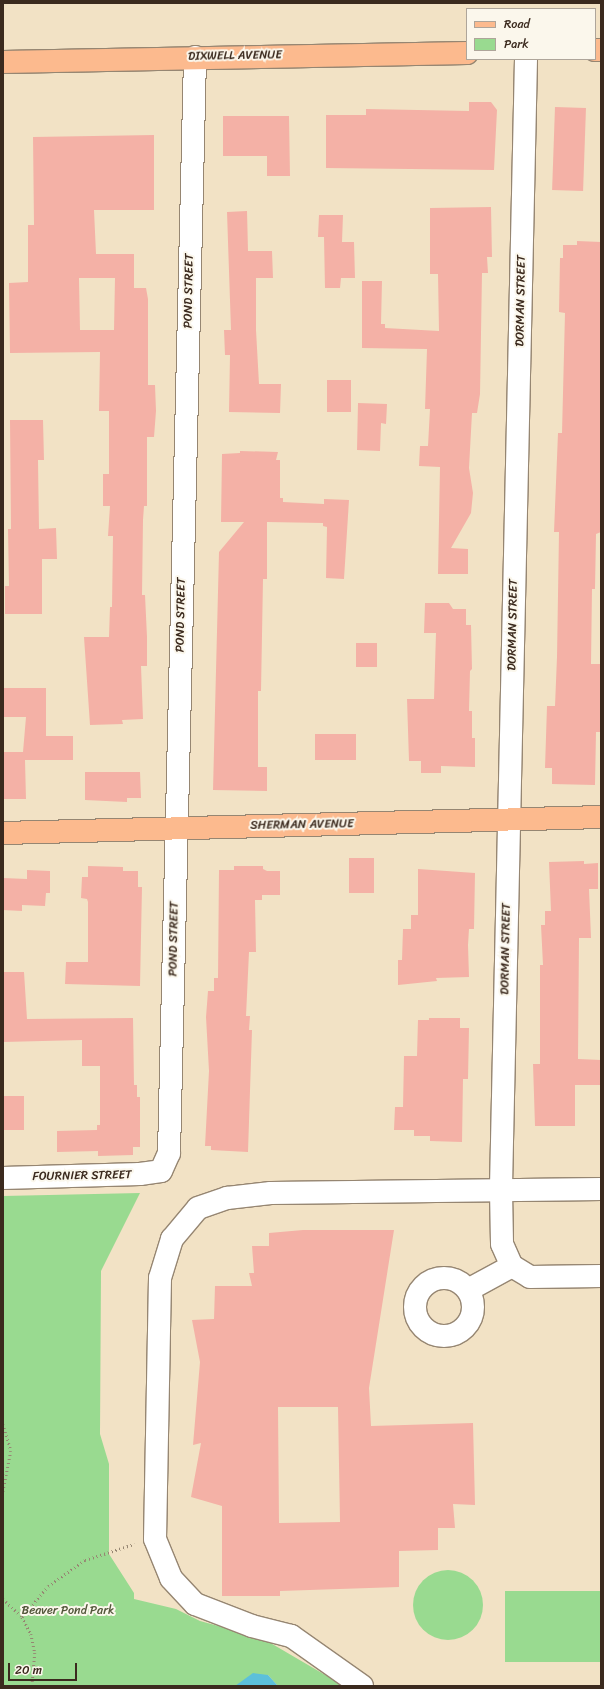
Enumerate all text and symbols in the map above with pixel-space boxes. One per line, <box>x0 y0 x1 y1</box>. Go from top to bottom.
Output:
legend <box>466 8 596 60</box>
text: Road <box>504 13 530 35</box>
text: Park <box>504 33 529 55</box>
street label: DIXWELL AVENUE <box>188 48 282 64</box>
street label: POND STREET <box>181 253 197 329</box>
street label: DORMAN STREET <box>513 255 529 347</box>
street label: POND STREET <box>173 577 189 653</box>
street label: DORMAN STREET <box>505 579 521 671</box>
street label: SHERMAN AVENUE <box>250 817 354 833</box>
street label: POND STREET <box>166 901 182 977</box>
street label: DORMAN STREET <box>498 903 514 995</box>
street label: FOURNIER STREET <box>32 1168 132 1184</box>
park label: Beaver Pond Park <box>21 1604 115 1618</box>
scale bar <box>10 1655 79 1681</box>
text: 20 m <box>15 1659 42 1681</box>

